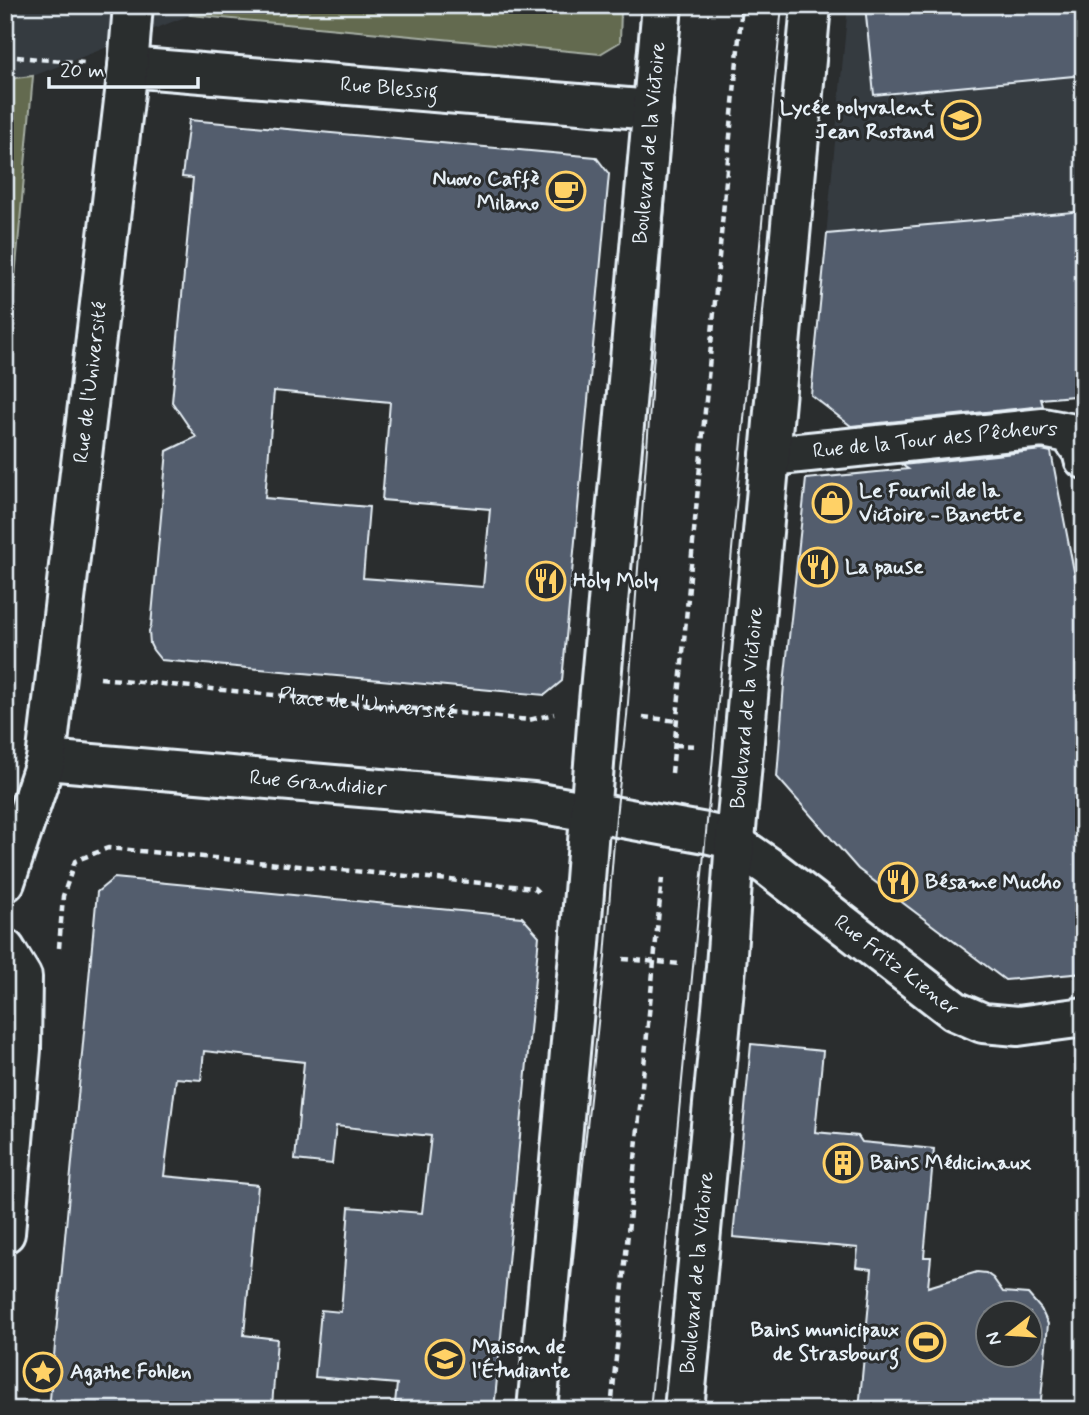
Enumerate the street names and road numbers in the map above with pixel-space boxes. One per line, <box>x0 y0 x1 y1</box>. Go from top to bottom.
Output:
street label: Boulevard de la Victoire <box>626 41 673 245</box>
street label: Rue Blessig <box>339 70 439 108</box>
street label: Rue de l'Université <box>67 300 114 465</box>
street label: Rue de la Tour des Pêcheurs <box>811 414 1060 466</box>
street label: Boulevard de la Victoire <box>724 605 770 810</box>
street label: Place de l'Université <box>277 682 457 727</box>
street label: Rue Grandidier <box>248 764 388 803</box>
street label: Rue Fritz Kiener <box>828 908 965 1023</box>
street label: Boulevard de la Victoire <box>674 1170 721 1375</box>

